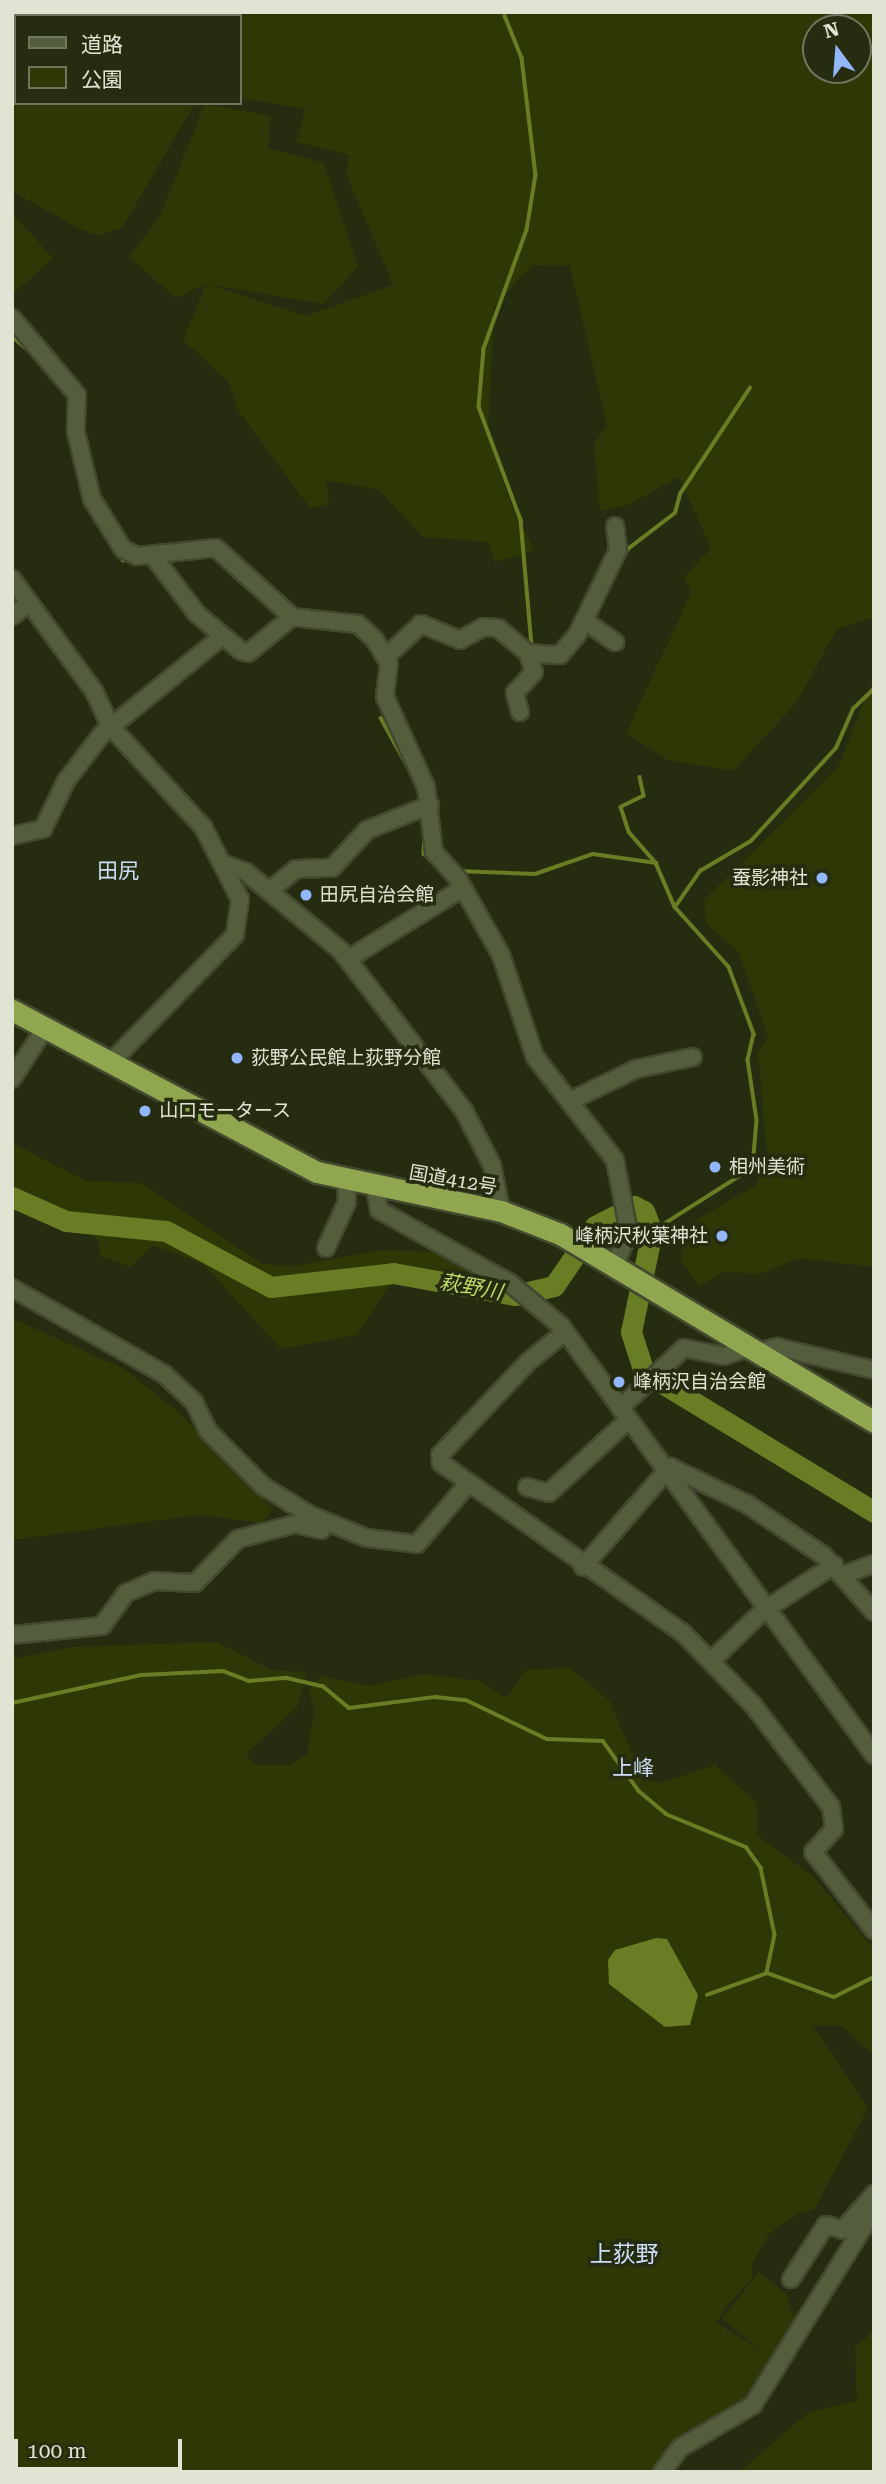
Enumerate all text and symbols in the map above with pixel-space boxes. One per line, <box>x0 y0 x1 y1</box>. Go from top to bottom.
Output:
legend <box>14 14 242 105</box>
north arrow <box>802 14 872 84</box>
text: N <box>821 17 842 43</box>
text: 道路 <box>81 33 123 57</box>
text: 公園 <box>81 68 123 92</box>
district label: 田尻 <box>97 858 139 884</box>
place label: 蚕影神社 <box>732 867 808 889</box>
marker: 蚕影神社 <box>814 870 830 886</box>
place label: 田尻自治会館 <box>320 884 434 906</box>
marker: 田尻自治会館 <box>298 887 314 903</box>
place label: 荻野公民館上荻野分館 <box>251 1047 441 1069</box>
marker: 荻野公民館上荻野分館 <box>229 1050 245 1066</box>
place label: 山口モータース <box>159 1100 292 1122</box>
marker: 山口モータース <box>137 1103 153 1119</box>
place label: 相州美術 <box>729 1156 805 1178</box>
marker: 相州美術 <box>707 1159 723 1175</box>
street label: 国道412号 <box>407 1161 499 1199</box>
place label: 峰柄沢秋葉神社 <box>575 1225 708 1247</box>
marker: 峰柄沢秋葉神社 <box>714 1228 730 1244</box>
water label: 萩野川 <box>438 1269 504 1305</box>
place label: 峰柄沢自治会館 <box>633 1371 766 1393</box>
marker: 峰柄沢自治会館 <box>611 1374 627 1390</box>
district label: 上峰 <box>612 1755 654 1781</box>
district label: 上荻野 <box>590 2241 658 2269</box>
scale bar <box>18 2424 186 2468</box>
text: 100 m <box>27 2439 87 2463</box>

